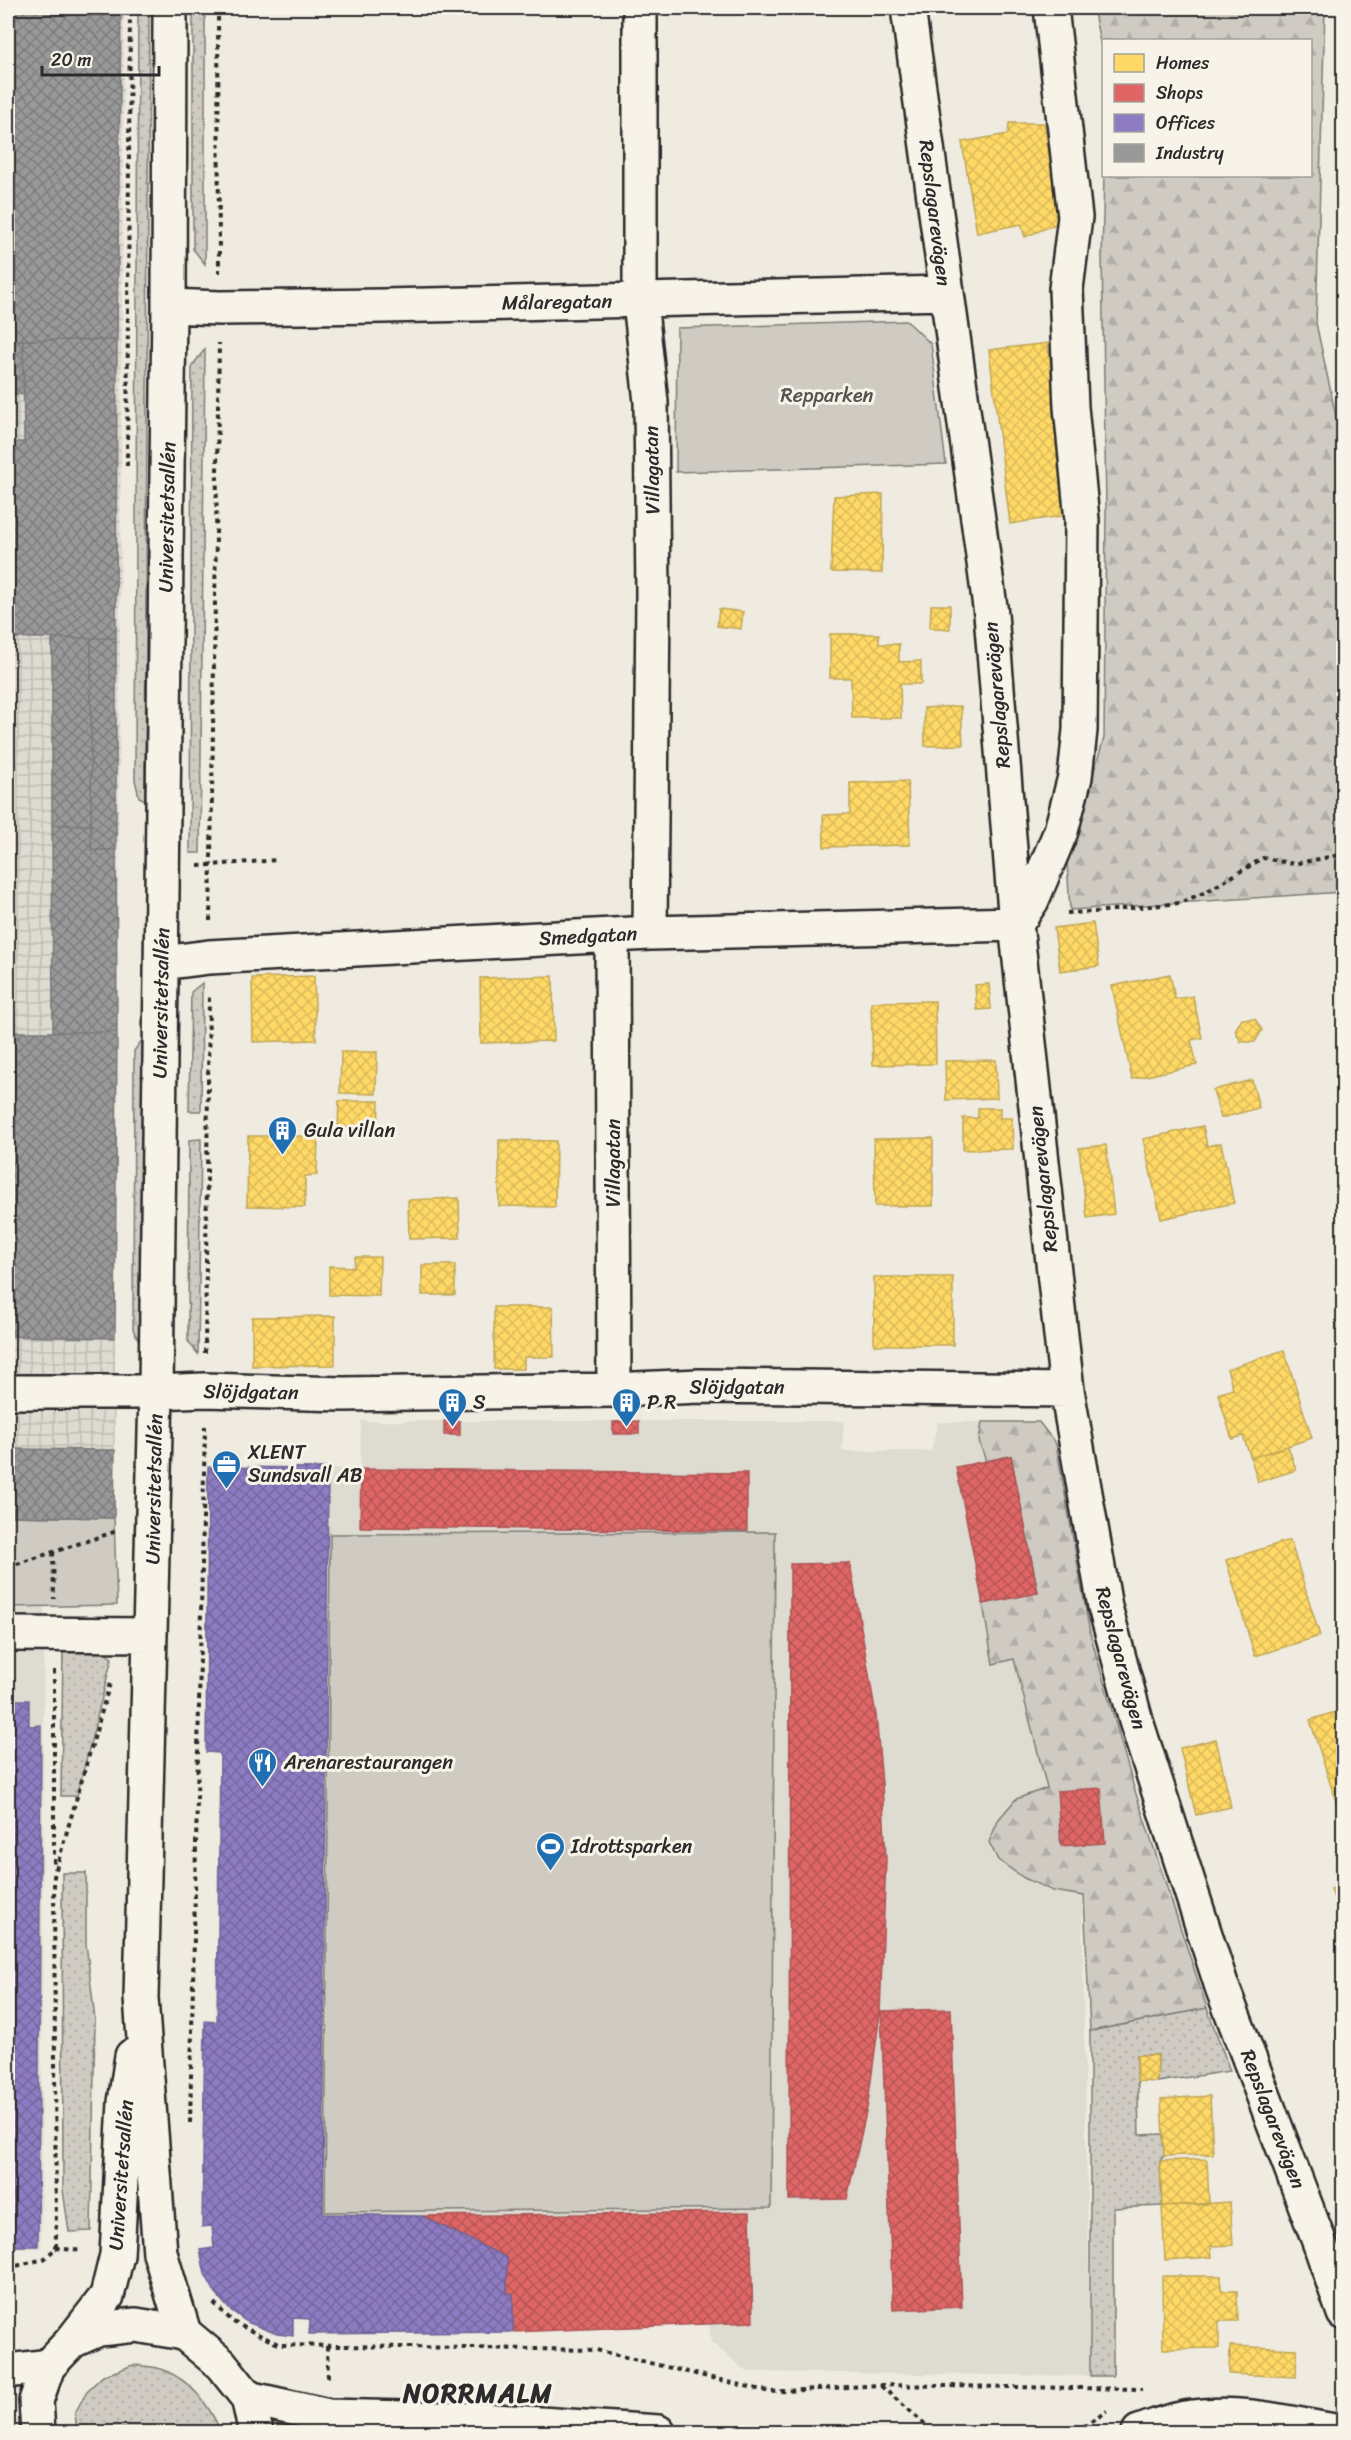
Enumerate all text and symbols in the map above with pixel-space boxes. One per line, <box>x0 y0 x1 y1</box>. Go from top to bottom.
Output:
scale bar <box>42 39 159 77</box>
legend <box>1102 39 1312 177</box>
text: 20 m <box>51 44 91 76</box>
text: Homes <box>1156 47 1210 79</box>
text: Shops <box>1156 77 1203 109</box>
text: Offices <box>1156 107 1216 139</box>
text: Industry <box>1155 137 1225 169</box>
street label: Repslagarevägen <box>909 138 961 288</box>
street label: Målaregatan <box>502 284 613 320</box>
park label: Repparken <box>781 378 874 413</box>
street label: Villagatan <box>634 425 670 515</box>
street label: Universitetsallén <box>148 441 186 593</box>
street label: Repslagarevägen <box>973 620 1021 770</box>
street label: Smedgatan <box>538 916 638 956</box>
street label: Universitetsallén <box>142 927 180 1079</box>
street label: Repslagarevägen <box>1018 1104 1068 1254</box>
place label: Gula villan <box>304 1113 395 1148</box>
building icon: Gula villan <box>267 1114 299 1156</box>
street label: Villagatan <box>596 1119 631 1207</box>
street label: Slöjdgatan <box>689 1370 785 1405</box>
street label: Slöjdgatan <box>203 1374 299 1410</box>
place label: S <box>473 1385 486 1420</box>
place label: P R <box>647 1385 676 1420</box>
building icon: S <box>436 1386 468 1428</box>
building icon: P R <box>610 1386 642 1428</box>
street label: Universitetsallén <box>135 1413 173 1565</box>
place label: XLENT Sundsvall AB <box>247 1435 363 1493</box>
office icon: XLENT Sundsvall AB <box>211 1448 243 1490</box>
street label: Repslagarevägen <box>1085 1582 1157 1734</box>
place label: Arenarestaurangen <box>283 1745 453 1780</box>
restaurant icon: Arenarestaurangen <box>247 1746 279 1788</box>
place label: Idrottsparken <box>570 1829 693 1864</box>
sports icon: Idrottsparken <box>534 1830 566 1872</box>
street label: Repslagarevägen <box>1230 2044 1316 2194</box>
street label: Universitetsallén <box>98 2098 144 2251</box>
district label: NORRMALM <box>402 2370 553 2416</box>

